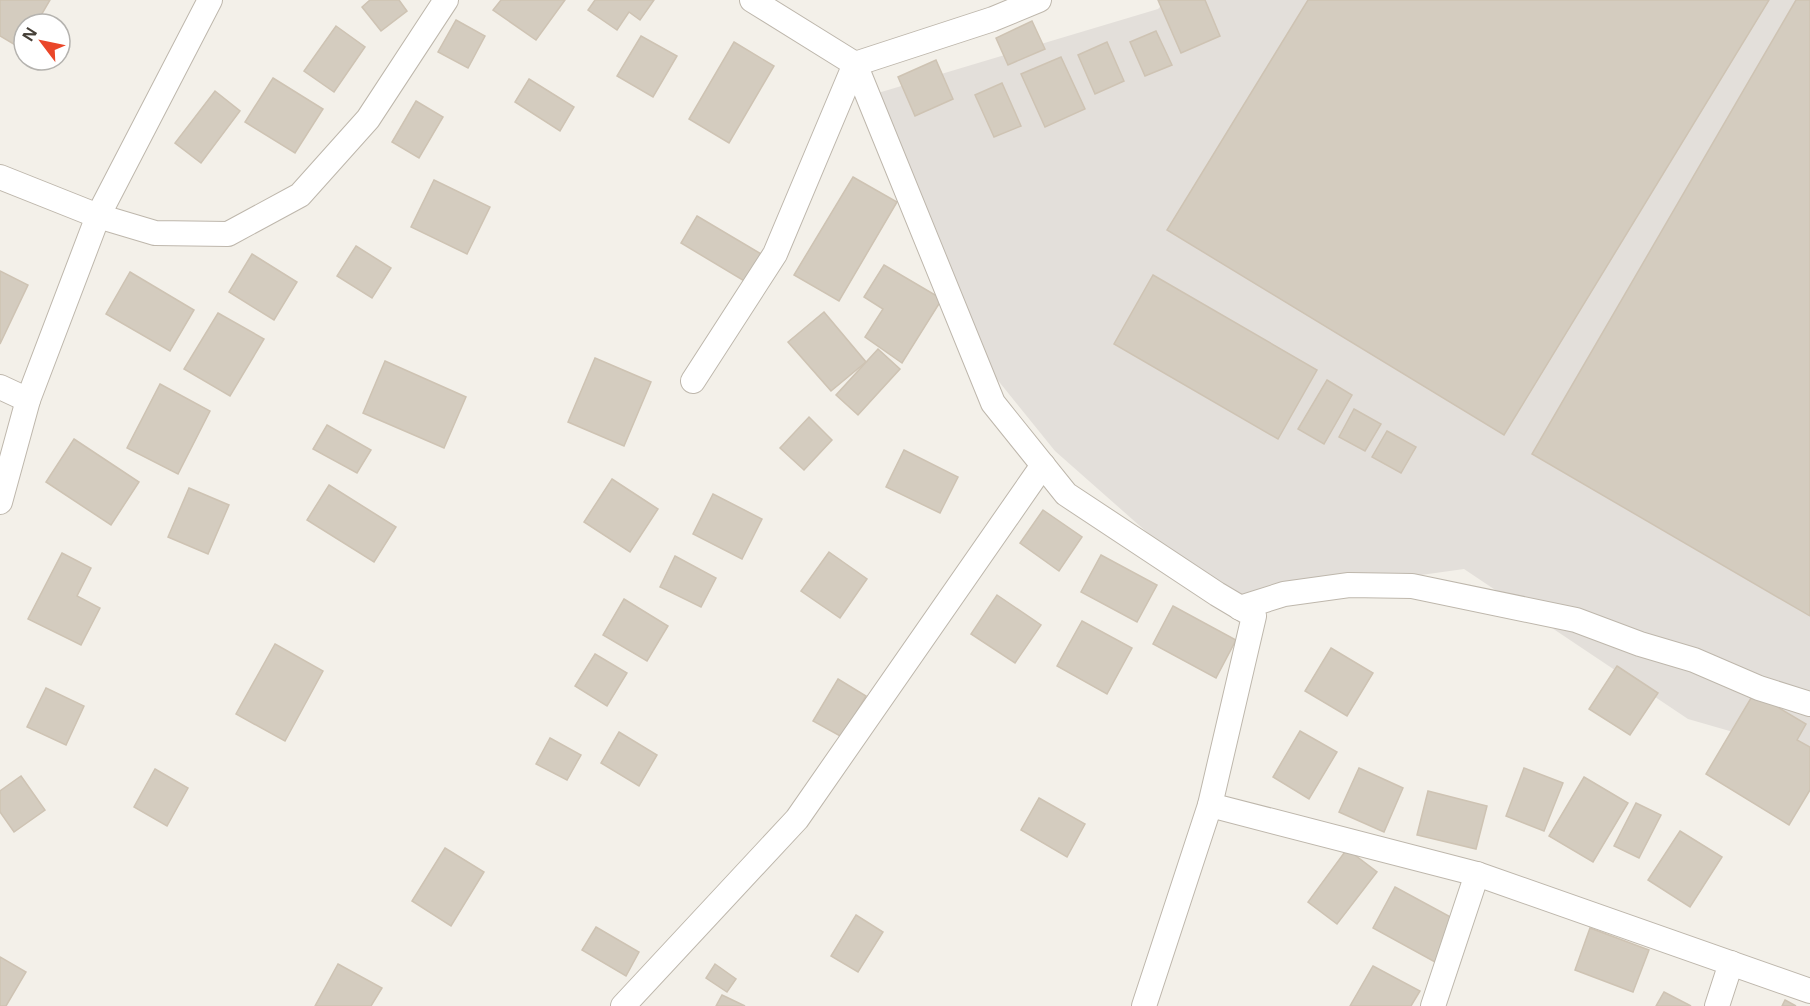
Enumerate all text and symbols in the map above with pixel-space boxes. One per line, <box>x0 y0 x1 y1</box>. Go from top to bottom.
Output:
north arrow <box>12 12 72 72</box>
text: N <box>17 23 42 45</box>

